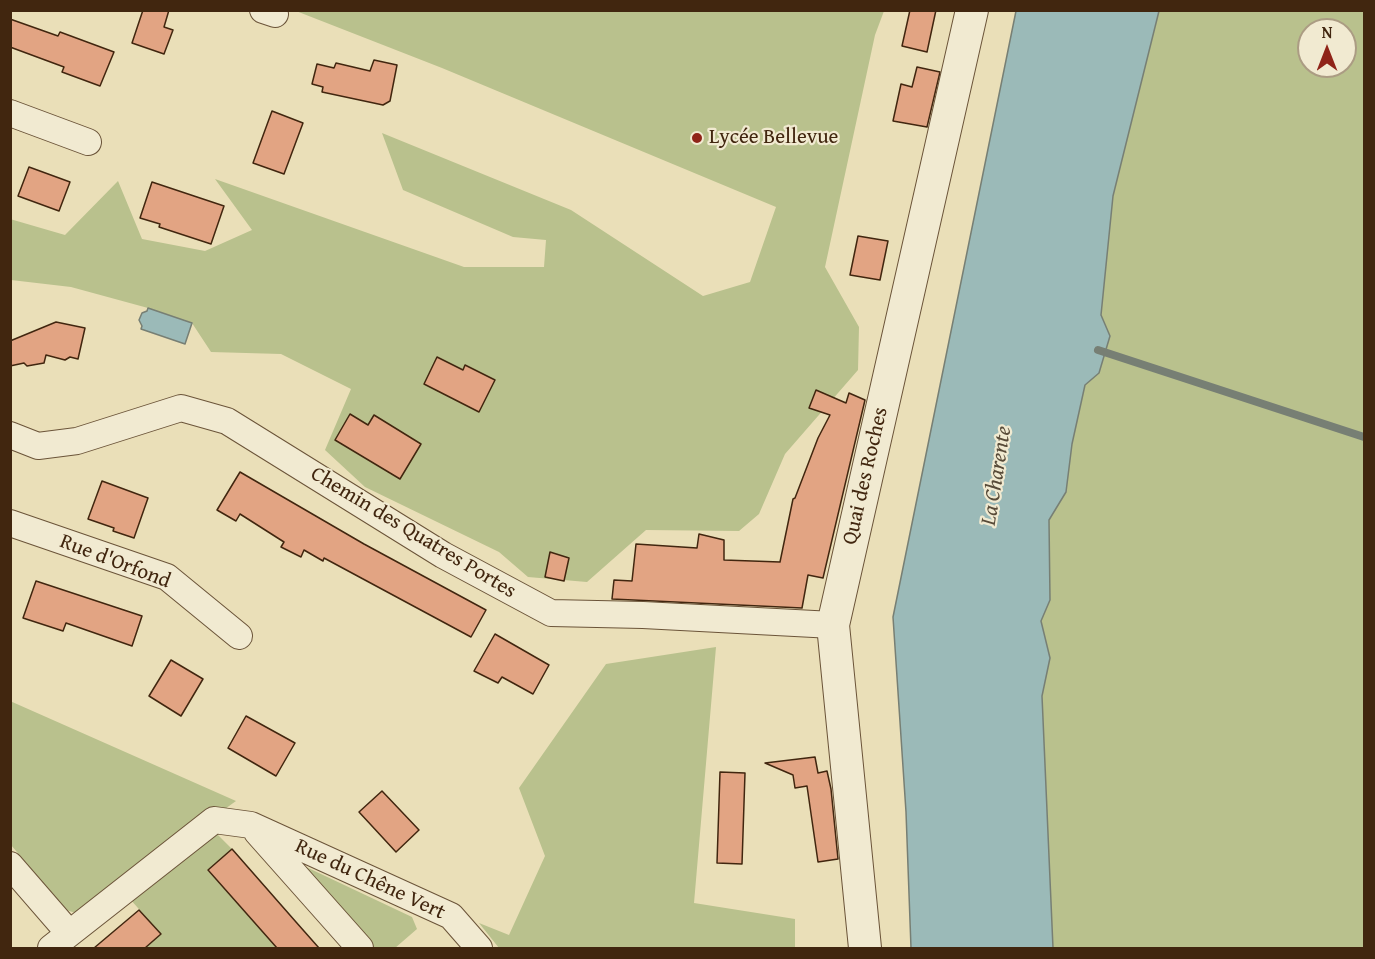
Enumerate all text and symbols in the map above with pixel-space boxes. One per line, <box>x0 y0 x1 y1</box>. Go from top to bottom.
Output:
north arrow <box>1297 18 1357 78</box>
text: N <box>1322 20 1332 44</box>
place label: Lycée Bellevue <box>709 125 838 151</box>
marker: Lycée Bellevue <box>690 131 704 145</box>
street label: Quai des Roches <box>838 405 894 547</box>
water label: La Charente <box>976 424 1018 528</box>
street label: Chemin des Quatres Portes <box>306 462 520 604</box>
street label: Rue d'Orfond <box>56 529 174 595</box>
street label: Rue du Chêne Vert <box>291 834 449 926</box>

